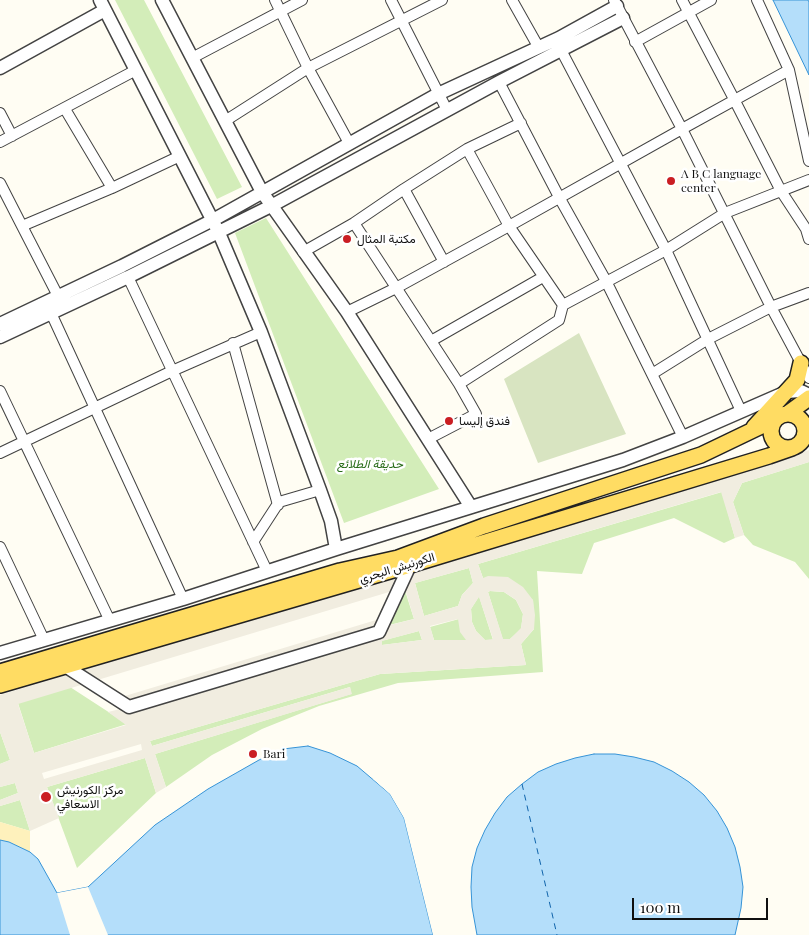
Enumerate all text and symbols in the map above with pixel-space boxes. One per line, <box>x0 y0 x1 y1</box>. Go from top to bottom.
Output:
place label: A B C language center <box>681 167 761 195</box>
marker: A B C language center <box>665 175 677 187</box>
place label: مكتبة المثال <box>357 232 416 246</box>
marker: مكتبة المثال <box>341 233 353 245</box>
place label: فندق إليسا <box>459 414 510 428</box>
marker: فندق إليسا <box>443 415 455 427</box>
park label: حديقة الطلائع <box>337 457 403 471</box>
street label: الكورنيش البحري <box>357 550 437 586</box>
place label: Bari <box>263 747 285 761</box>
marker: Bari <box>247 748 259 760</box>
place label: مركز الكورنيش الاسعافي <box>57 783 123 811</box>
marker: مركز الكورنيش الاسعافي <box>39 790 53 804</box>
scale bar <box>634 888 770 920</box>
text: 100 m <box>640 897 681 917</box>

